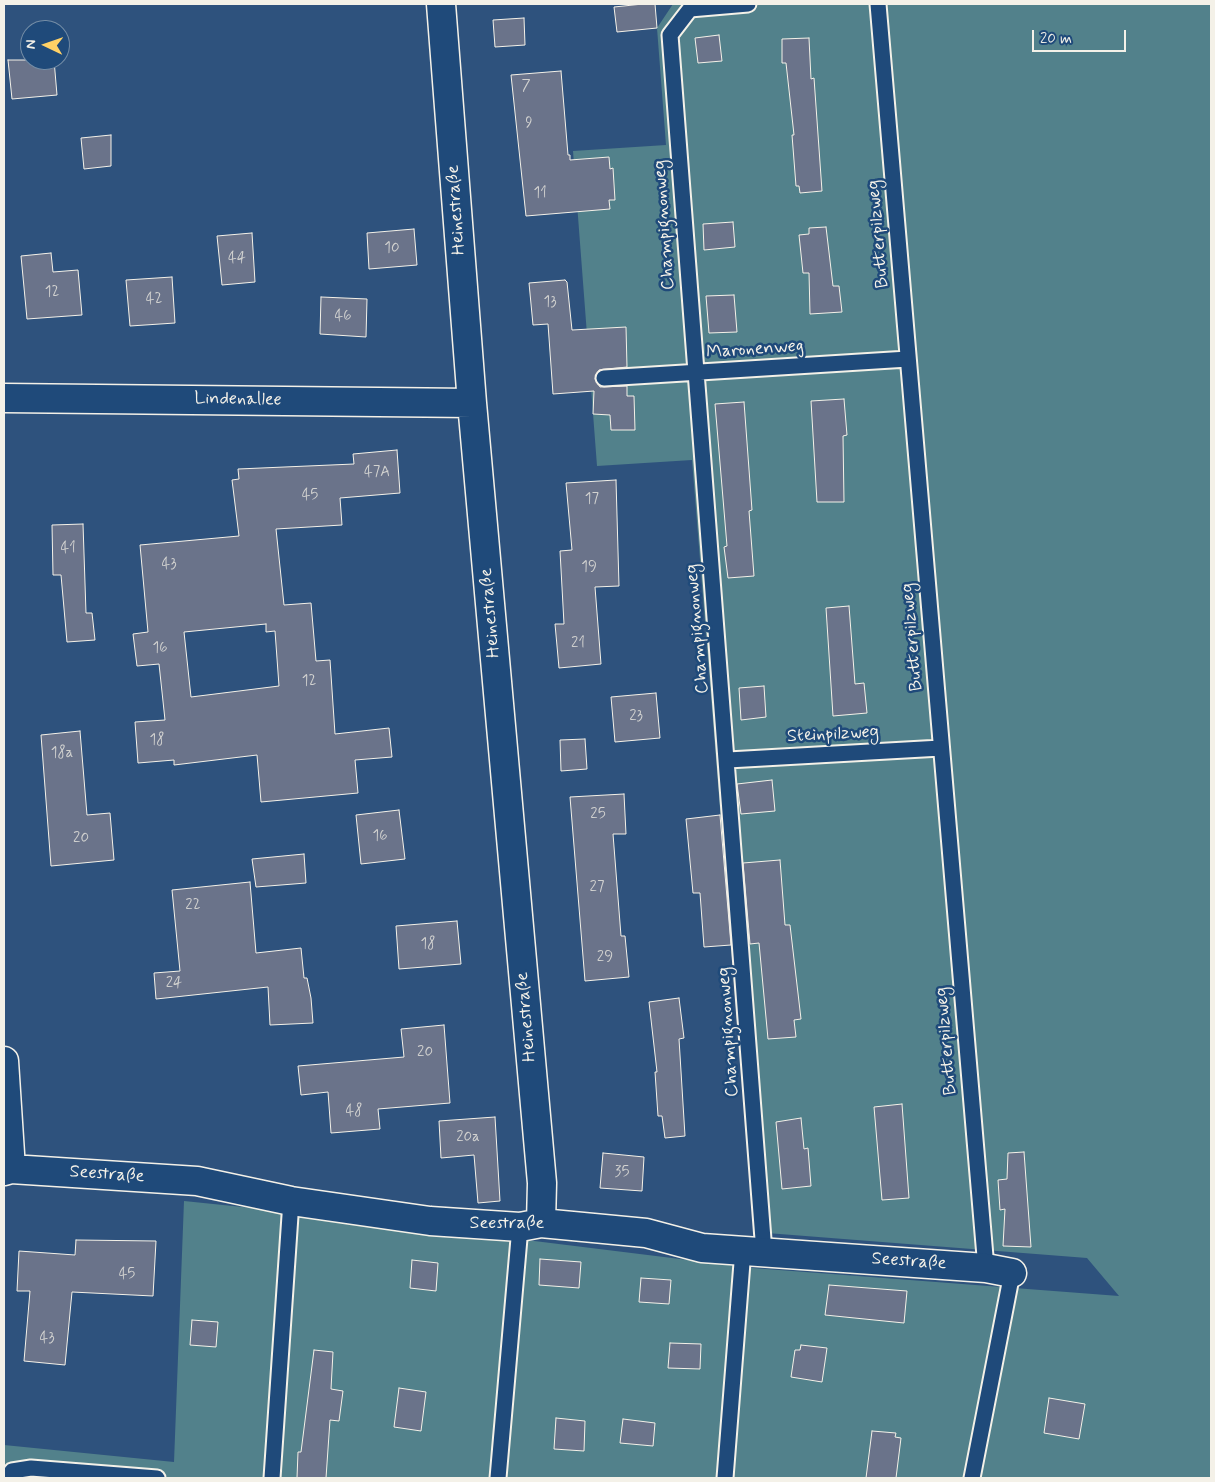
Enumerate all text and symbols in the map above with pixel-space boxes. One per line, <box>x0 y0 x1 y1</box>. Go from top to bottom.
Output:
north arrow <box>20 20 70 70</box>
scale bar <box>1035 20 1129 52</box>
text: 20 m <box>1040 29 1072 49</box>
text: N <box>22 39 40 49</box>
house number: 7 <box>521 78 531 96</box>
house number: 9 <box>525 115 533 133</box>
street label: Champignonweg <box>650 159 680 291</box>
street label: Heinestraße <box>443 164 471 256</box>
street label: Butterpilzweg <box>864 179 894 289</box>
house number: 11 <box>533 185 547 203</box>
house number: 10 <box>384 240 400 258</box>
house number: 44 <box>228 250 246 268</box>
house number: 12 <box>45 284 59 302</box>
house number: 42 <box>146 291 162 309</box>
house number: 13 <box>543 294 557 312</box>
house number: 46 <box>334 308 352 326</box>
street label: Maronenweg <box>706 336 804 364</box>
street label: Lindenallee <box>194 388 282 412</box>
house number: 47A <box>364 464 390 482</box>
house number: 45 <box>302 487 318 505</box>
house number: 17 <box>585 491 599 509</box>
house number: 41 <box>60 540 76 558</box>
house number: 43 <box>161 556 177 574</box>
house number: 19 <box>581 559 597 577</box>
street label: Champignonweg <box>682 563 714 695</box>
street label: Heinestraße <box>476 567 506 659</box>
street label: Butterpilzweg <box>898 582 928 692</box>
house number: 21 <box>571 635 585 653</box>
house number: 16 <box>153 640 167 658</box>
house number: 12 <box>302 673 316 691</box>
house number: 23 <box>629 708 643 726</box>
street label: Steinpilzweg <box>787 722 879 748</box>
house number: 18 <box>150 732 164 750</box>
house number: 18a <box>51 745 73 763</box>
house number: 25 <box>590 806 606 824</box>
house number: 16 <box>373 828 387 846</box>
house number: 20 <box>73 830 89 848</box>
house number: 27 <box>590 879 604 897</box>
house number: 22 <box>185 897 201 915</box>
house number: 18 <box>421 936 435 954</box>
house number: 29 <box>597 949 613 967</box>
street label: Champignonweg <box>714 966 744 1098</box>
street label: Heinestraße <box>512 971 542 1063</box>
house number: 24 <box>166 975 182 993</box>
street label: Butterpilzweg <box>932 986 962 1096</box>
house number: 20 <box>417 1044 433 1062</box>
house number: 48 <box>346 1103 362 1121</box>
house number: 20a <box>456 1129 480 1147</box>
street label: Seestraße <box>69 1162 145 1188</box>
house number: 35 <box>615 1164 629 1182</box>
street label: Seestraße <box>470 1213 544 1235</box>
street label: Seestraße <box>871 1249 947 1275</box>
house number: 45 <box>119 1266 135 1284</box>
house number: 43 <box>39 1330 55 1348</box>

